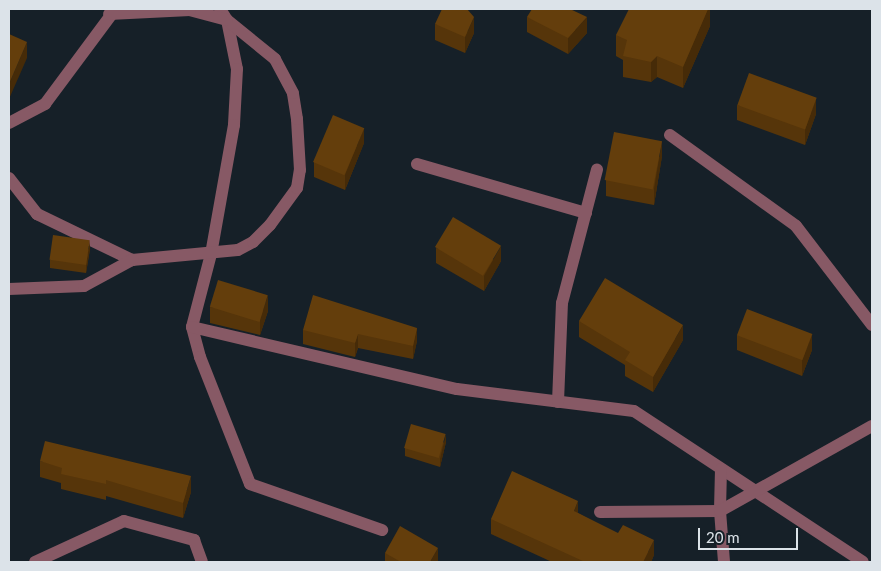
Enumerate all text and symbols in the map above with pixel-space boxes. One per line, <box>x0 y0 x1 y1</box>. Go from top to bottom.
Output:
scale bar <box>701 518 801 550</box>
text: 20 m <box>706 528 740 546</box>

